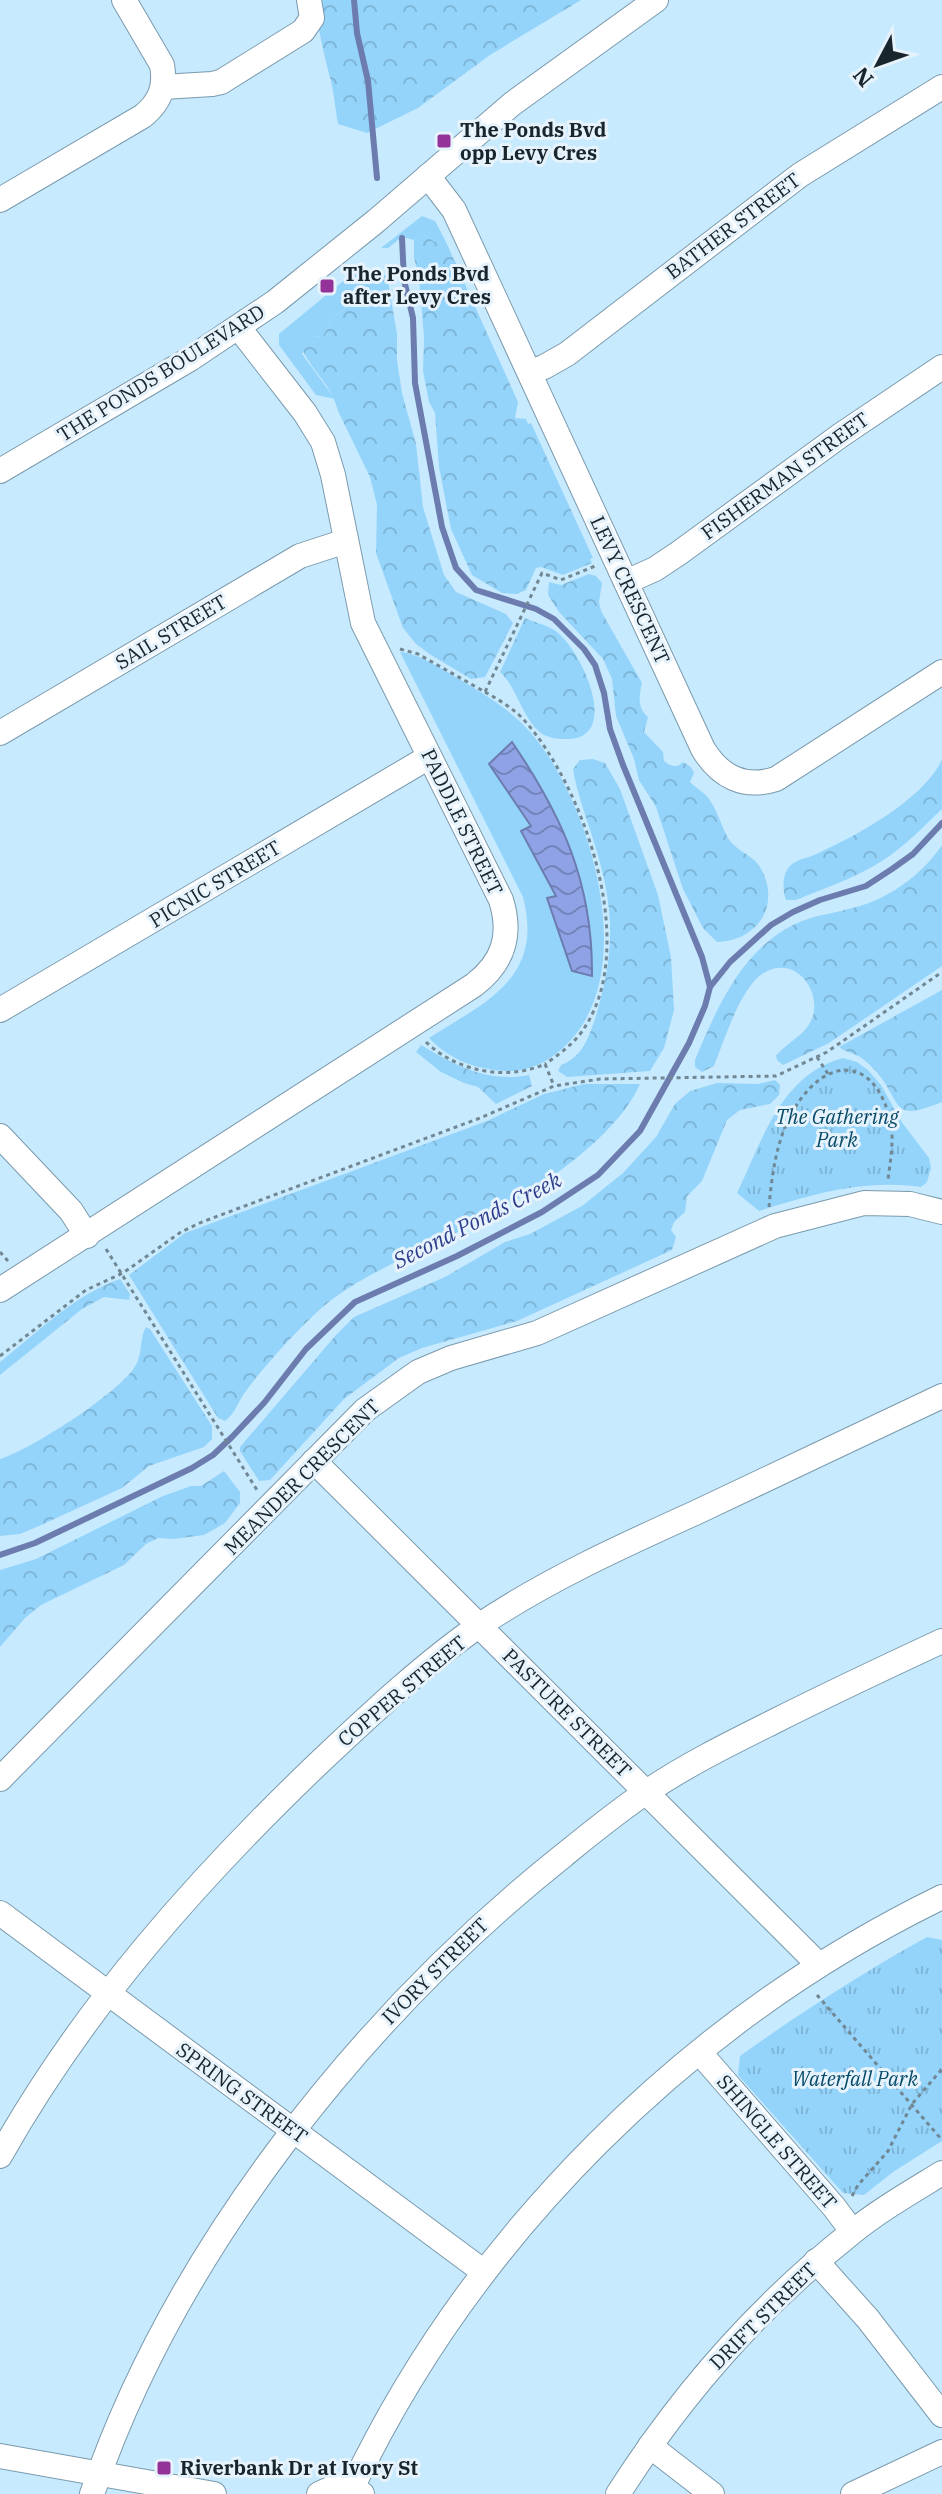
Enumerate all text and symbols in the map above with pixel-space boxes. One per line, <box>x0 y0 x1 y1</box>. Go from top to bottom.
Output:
north arrow <box>838 24 918 104</box>
text: N <box>846 61 879 94</box>
place label: The Ponds Bvd opp Levy Cres <box>460 116 607 166</box>
marker: The Ponds Bvd opp Levy Cres <box>435 132 453 150</box>
street label: BATHER STREET <box>660 166 806 285</box>
place label: The Ponds Bvd after Levy Cres <box>343 260 491 310</box>
marker: The Ponds Bvd after Levy Cres <box>318 277 336 295</box>
street label: THE PONDS BOULEVARD <box>52 298 269 448</box>
street label: FISHERMAN STREET <box>695 406 874 546</box>
street label: LEVY CRESCENT <box>584 511 677 668</box>
street label: SAIL STREET <box>110 588 231 675</box>
street label: PADDLE STREET <box>415 744 510 899</box>
street label: PICNIC STREET <box>144 834 286 934</box>
park label: The Gathering Park <box>775 1103 899 1153</box>
water label: Second Ponds Creek <box>387 1164 566 1275</box>
street label: MEANDER CRESCENT <box>218 1393 385 1560</box>
street label: COPPER STREET <box>332 1629 471 1752</box>
street label: PASTURE STREET <box>497 1642 638 1783</box>
street label: IVORY STREET <box>375 1911 494 2030</box>
street label: SPRING STREET <box>171 2036 313 2149</box>
park label: Waterfall Park <box>792 2065 919 2092</box>
street label: SHINGLE STREET <box>711 2069 843 2215</box>
street label: DRIFT STREET <box>703 2256 822 2375</box>
place label: Riverbank Dr at Ivory St <box>180 2454 419 2481</box>
marker: Riverbank Dr at Ivory St <box>155 2459 173 2477</box>

